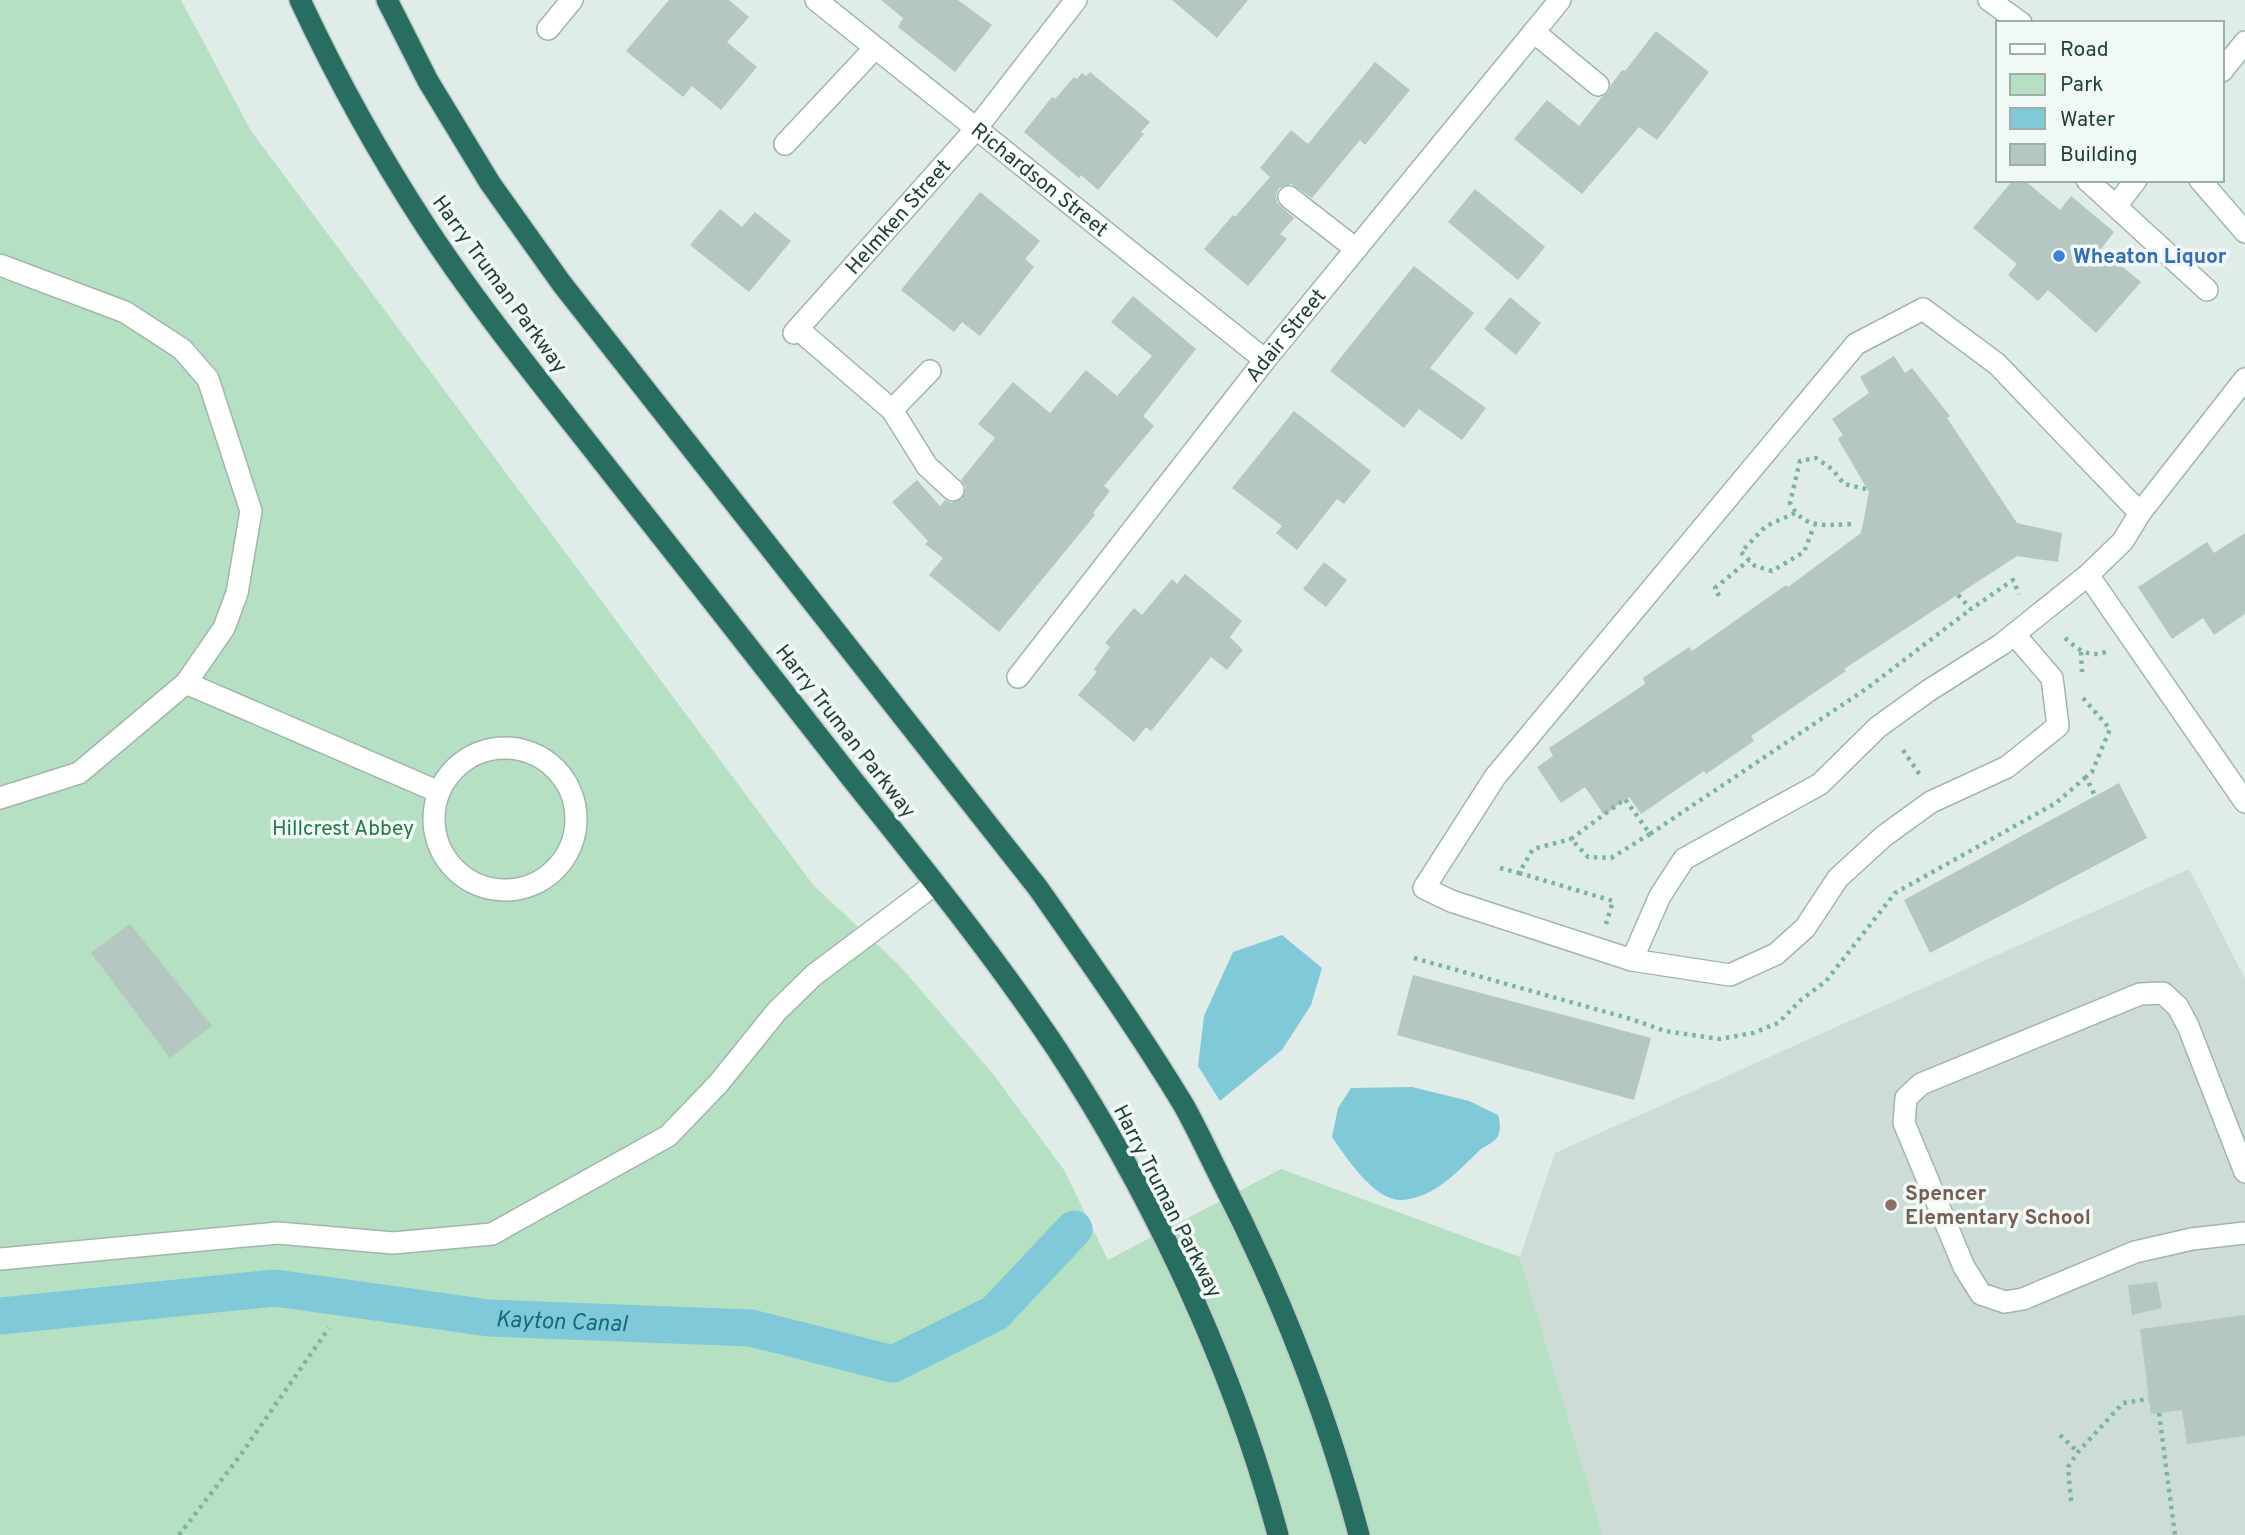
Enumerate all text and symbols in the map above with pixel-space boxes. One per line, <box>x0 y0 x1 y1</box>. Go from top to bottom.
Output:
legend <box>1996 21 2224 182</box>
text: Road <box>2060 37 2109 64</box>
text: Park <box>2060 72 2103 99</box>
text: Water <box>2060 107 2115 134</box>
street label: Richardson Street <box>965 117 1113 244</box>
text: Building <box>2060 142 2138 169</box>
street label: Helmken Street <box>840 154 958 281</box>
street label: Harry Truman Parkway <box>425 191 572 379</box>
place label: Wheaton Liquor <box>2073 244 2227 271</box>
marker: Wheaton Liquor <box>2051 248 2067 264</box>
street label: Adair Street <box>1240 284 1333 389</box>
street label: Harry Truman Parkway <box>769 640 921 824</box>
park label: Hillcrest Abbey <box>272 816 414 843</box>
street label: Harry Truman Parkway <box>1106 1101 1227 1303</box>
place label: Spencer Elementary School <box>1905 1181 2091 1232</box>
marker: Spencer Elementary School <box>1883 1197 1899 1213</box>
water label: Kayton Canal <box>495 1306 629 1340</box>

